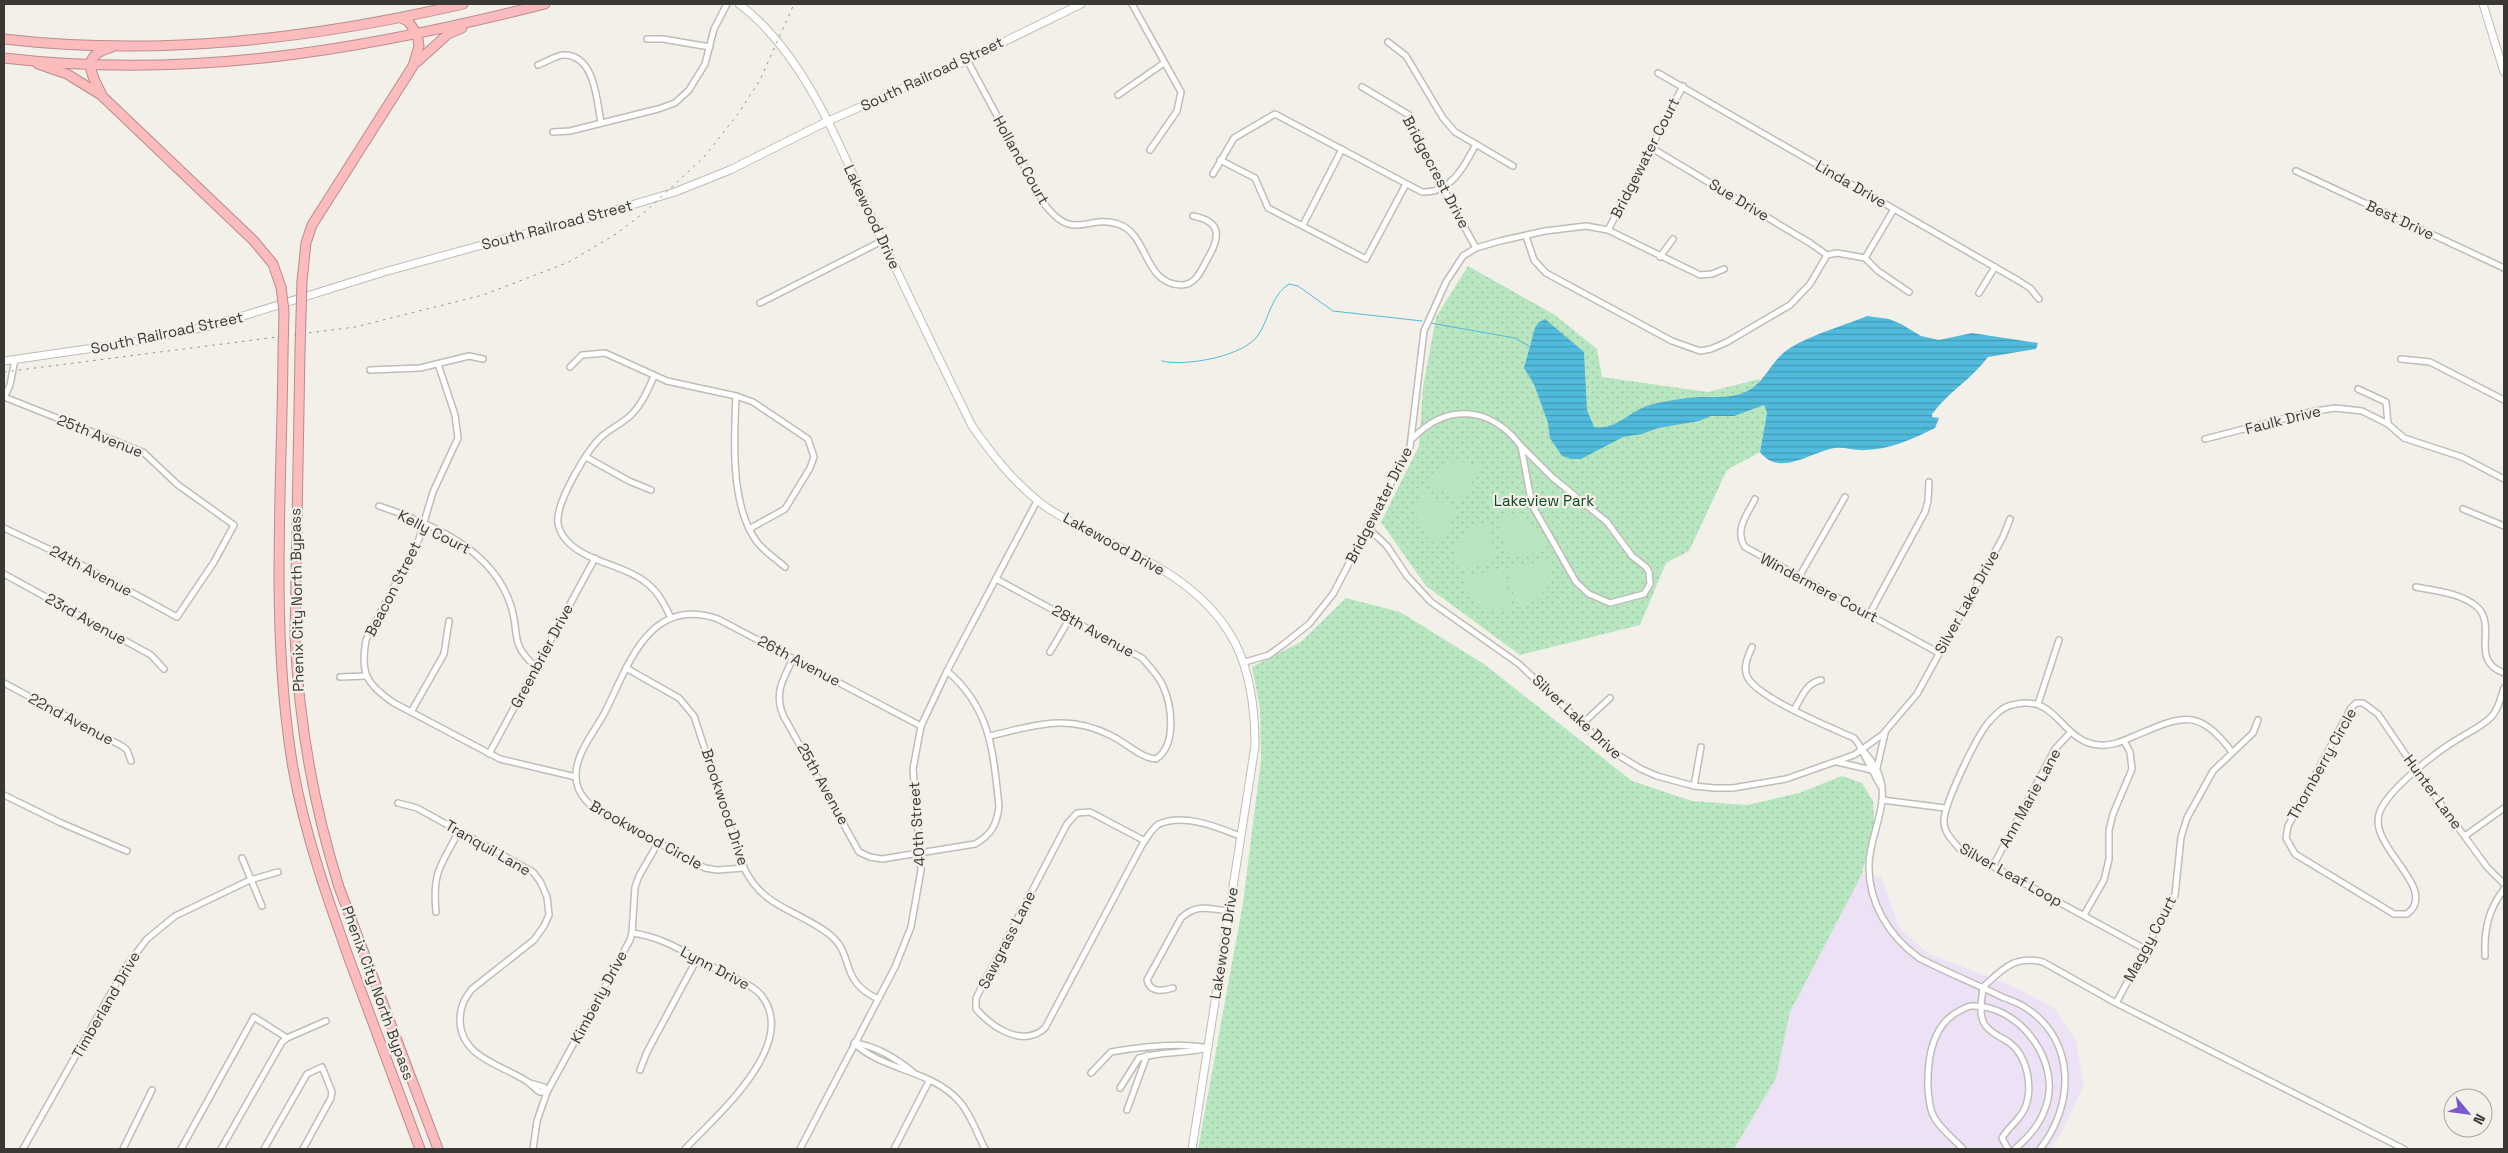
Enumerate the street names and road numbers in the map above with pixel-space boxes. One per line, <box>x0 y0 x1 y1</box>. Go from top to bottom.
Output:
street label: South Railroad Street <box>857 32 1006 115</box>
street label: Bridgewater Court <box>1606 94 1683 221</box>
street label: Holland Court <box>989 112 1054 207</box>
street label: Bridgecrest Drive <box>1399 112 1474 232</box>
street label: Linda Drive <box>1812 156 1890 212</box>
street label: Lakewood Drive <box>840 162 905 272</box>
street label: Sue Drive <box>1706 174 1773 225</box>
street label: South Railroad Street <box>479 195 635 254</box>
street label: Best Drive <box>2363 195 2438 244</box>
street label: South Railroad Street <box>89 307 245 358</box>
street label: Faulk Drive <box>2243 401 2323 438</box>
street label: 25th Avenue <box>55 410 146 461</box>
street label: Bridgewater Drive <box>1341 443 1416 566</box>
street label: Kelly Court <box>395 505 474 558</box>
street label: Phenix City North Bypass <box>285 508 308 692</box>
street label: Lakewood Drive <box>1060 508 1168 579</box>
street label: Beacon Street <box>360 538 425 640</box>
street label: 24th Avenue <box>47 541 136 600</box>
street label: Silver Lake Drive <box>1930 546 2003 657</box>
street label: Windermere Court <box>1757 548 1881 627</box>
street label: 23rd Avenue <box>42 589 130 649</box>
street label: Greenbrier Drive <box>506 600 577 711</box>
street label: 28th Avenue <box>1049 600 1138 661</box>
street label: 26th Avenue <box>755 631 844 690</box>
street label: Silver Lake Drive <box>1528 670 1626 763</box>
street label: 22nd Avenue <box>25 688 117 749</box>
street label: Thornberry Circle <box>2283 704 2360 823</box>
street label: 25th Avenue <box>793 739 854 828</box>
street label: Ann Marie Lane <box>1995 745 2065 851</box>
street label: Brookwood Drive <box>698 746 753 868</box>
street label: Hunter Lane <box>2400 751 2467 833</box>
street label: 40th Street <box>904 781 929 867</box>
street label: Brookwood Circle <box>587 796 706 873</box>
street label: Tranquil Lane <box>442 815 535 880</box>
street label: Silver Leaf Loop <box>1956 838 2066 911</box>
street label: Lakewood Drive <box>1205 885 1242 1000</box>
street label: Sawgrass Lane <box>974 887 1040 992</box>
street label: Maggy Court <box>2119 893 2180 985</box>
street label: Phenix City North Bypass <box>338 903 419 1083</box>
street label: Lynn Drive <box>677 941 753 994</box>
street label: Kimberly Drive <box>566 947 631 1047</box>
street label: Timberland Drive <box>67 948 144 1062</box>

